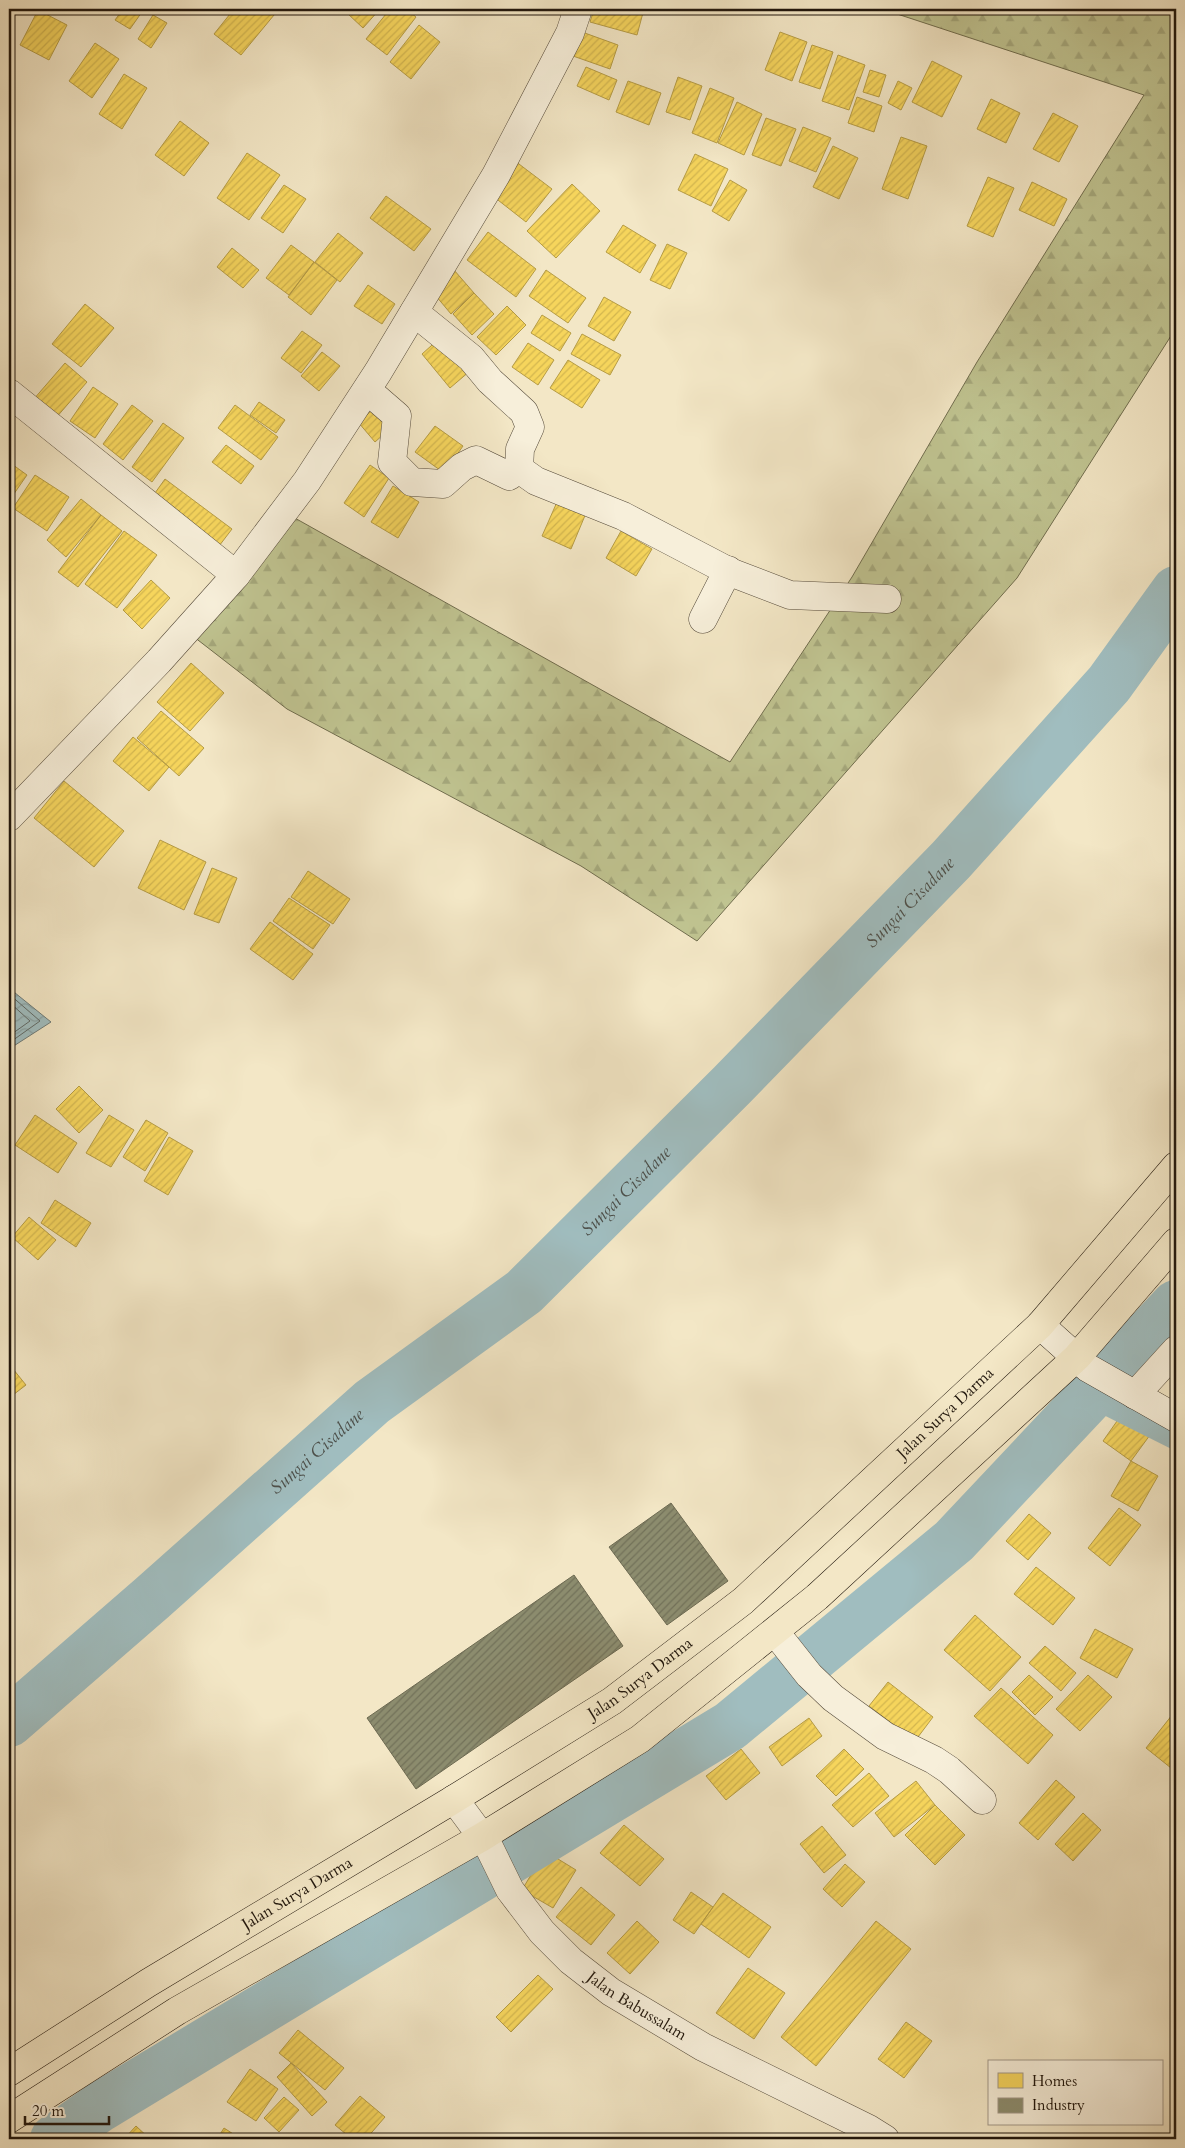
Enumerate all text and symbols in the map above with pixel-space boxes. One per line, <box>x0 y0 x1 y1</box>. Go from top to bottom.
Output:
water label: Sungai Cisadane <box>860 850 961 953</box>
water label: Sungai Cisadane <box>575 1139 677 1241</box>
street label: Jalan Surya Darma <box>890 1362 999 1465</box>
water label: Sungai Cisadane <box>264 1402 370 1500</box>
street label: Jalan Surya Darma <box>582 1632 697 1725</box>
street label: Jalan Surya Darma <box>236 1852 357 1936</box>
street label: Jalan Babussalam <box>581 1965 691 2046</box>
legend <box>988 2060 1162 2126</box>
text: Homes <box>1032 2071 1077 2091</box>
scale bar <box>25 2093 109 2125</box>
text: Industry <box>1032 2095 1085 2115</box>
text: 20 m <box>32 2101 64 2121</box>

